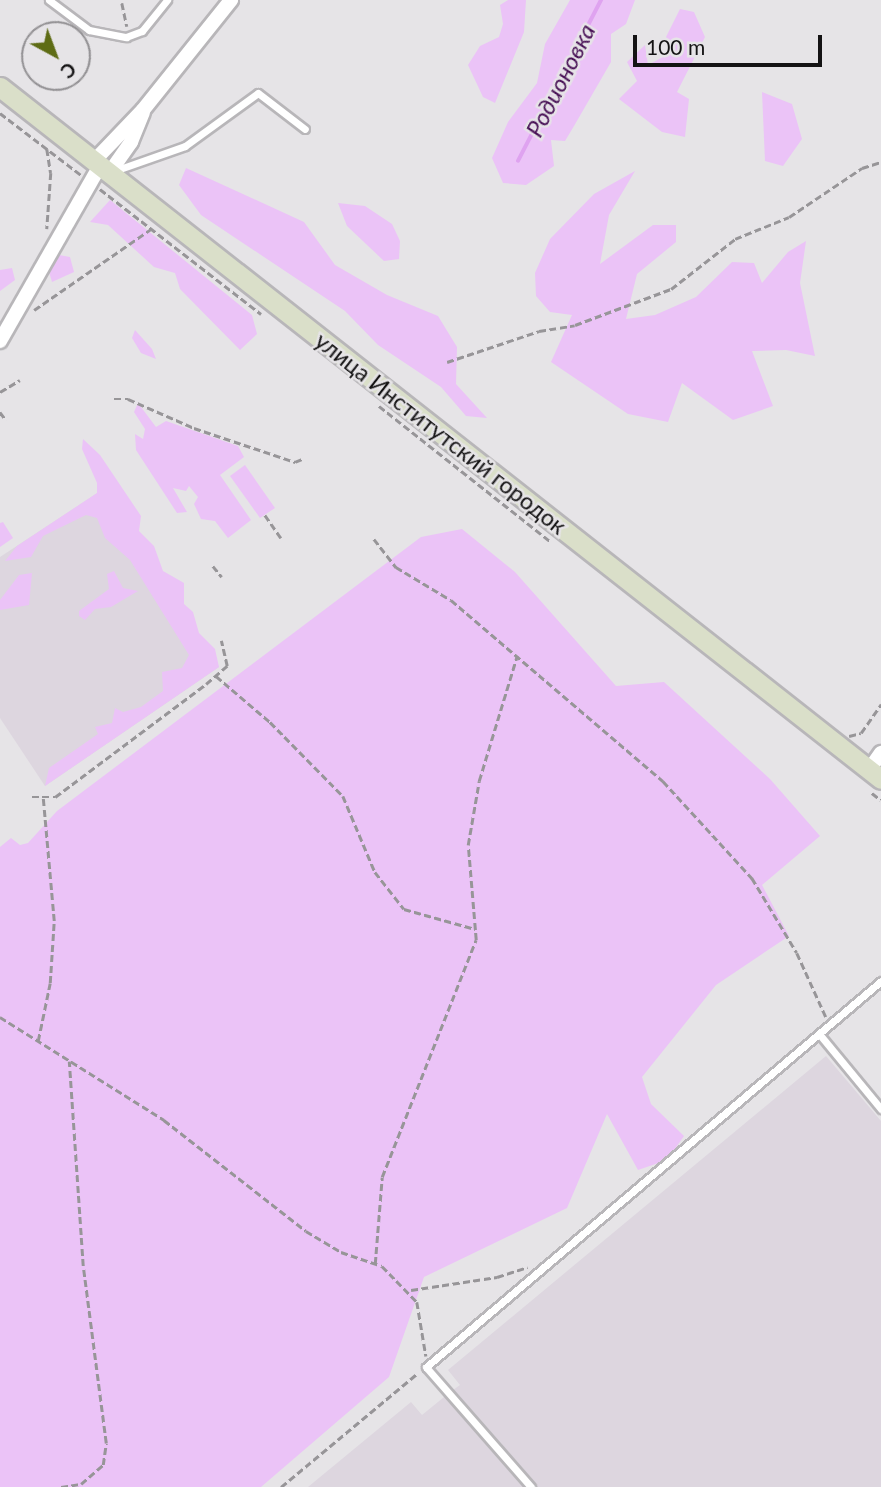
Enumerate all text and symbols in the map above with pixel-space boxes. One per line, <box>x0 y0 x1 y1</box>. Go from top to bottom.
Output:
water label: Родионовка <box>519 19 601 141</box>
north arrow <box>21 21 91 91</box>
scale bar <box>636 21 825 65</box>
text: 100 m <box>646 34 705 59</box>
text: С <box>57 58 81 84</box>
street label: улица Институтский городок <box>310 326 572 540</box>

